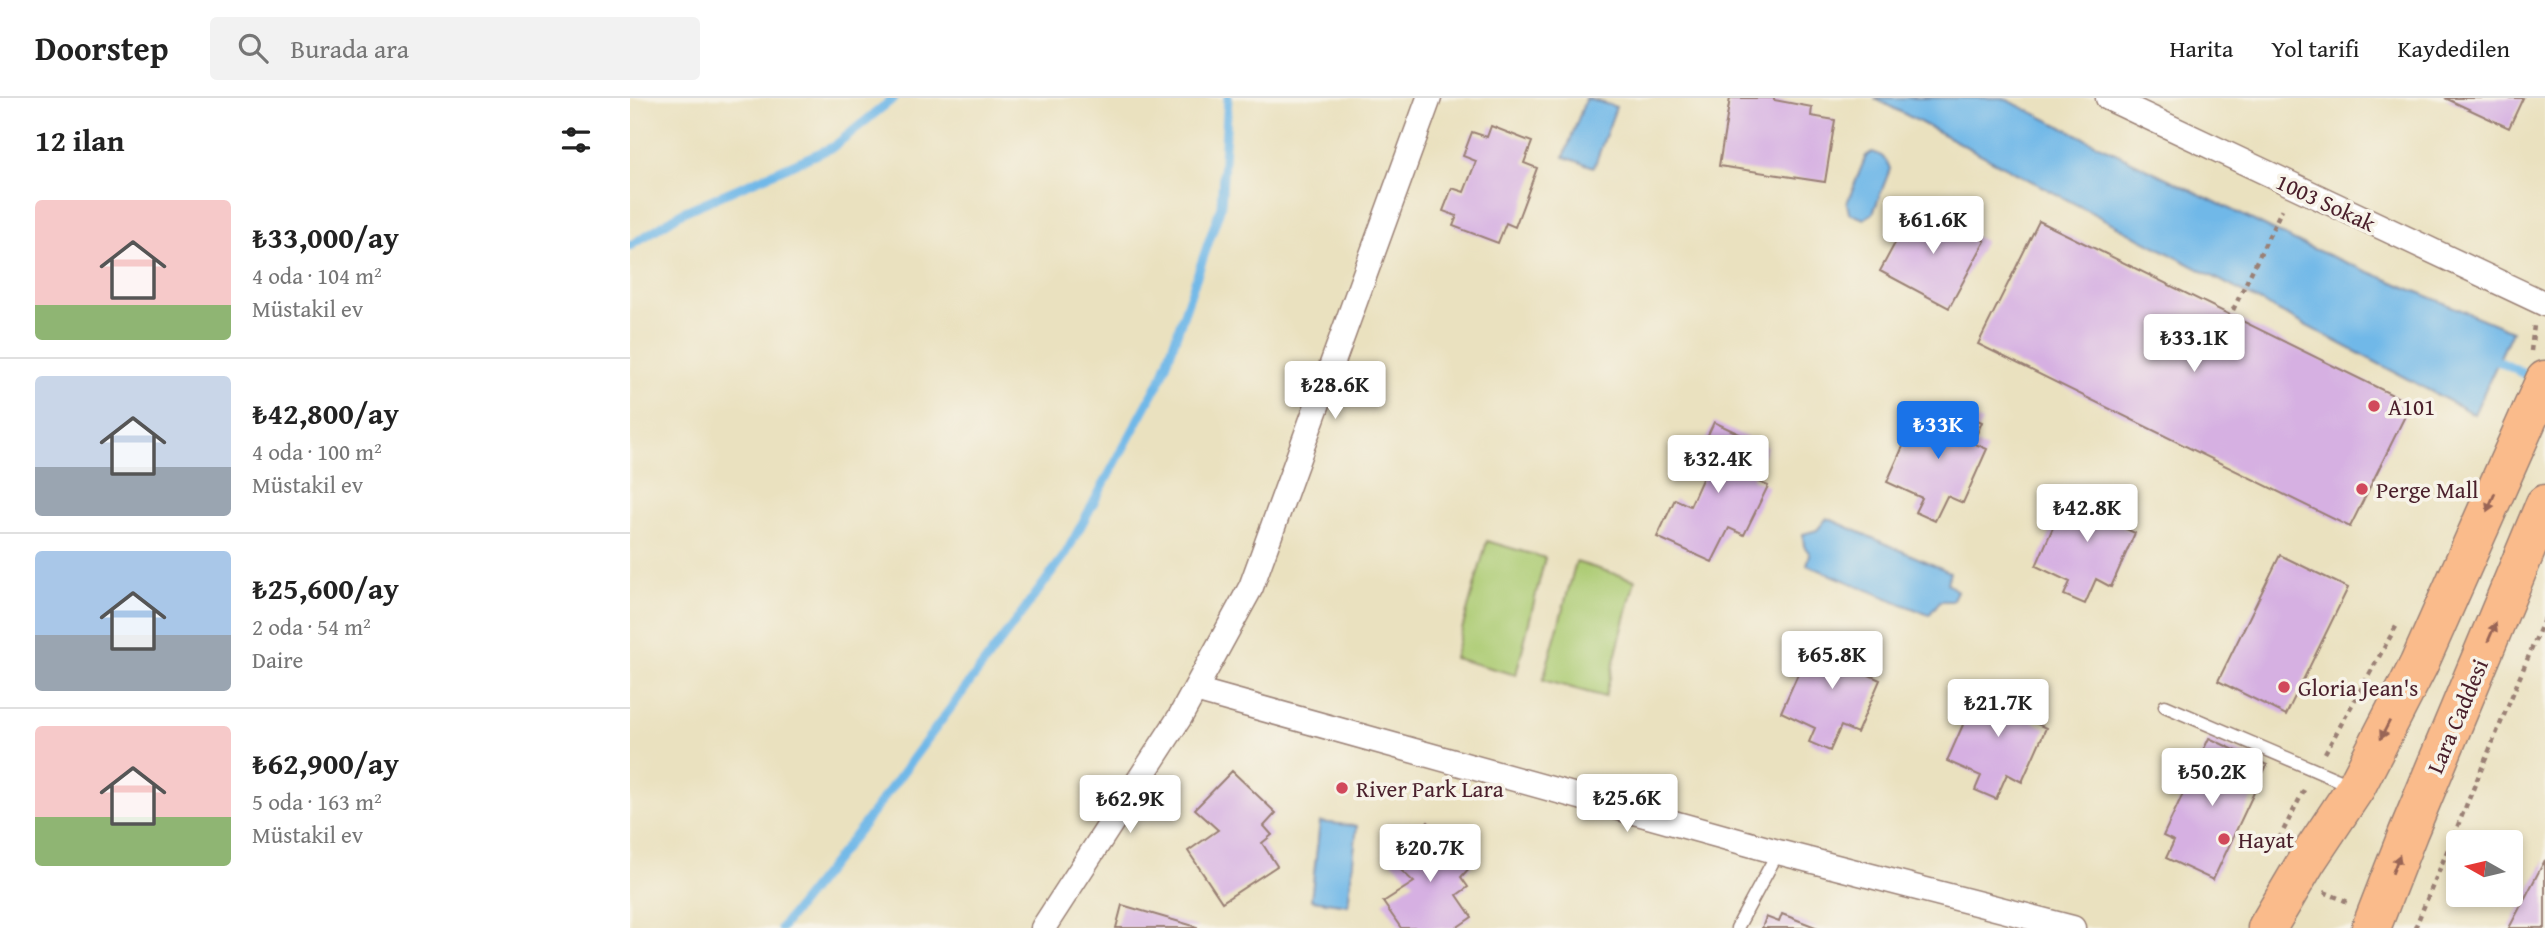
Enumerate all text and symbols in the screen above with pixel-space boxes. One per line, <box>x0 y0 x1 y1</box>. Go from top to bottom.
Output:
search box <box>210 17 700 80</box>
text: Doorstep <box>35 24 168 72</box>
icon: search <box>234 29 272 67</box>
text: Burada ara <box>290 29 409 68</box>
text: Harita <box>2170 31 2233 66</box>
text: Yol tarifi <box>2271 31 2359 66</box>
text: Kaydedilen <box>2397 31 2510 66</box>
text: 12 ilan <box>35 118 124 162</box>
icon: filters <box>557 121 595 159</box>
street label: 1003 Sokak <box>2271 165 2382 240</box>
pin: ₺61.6K <box>1876 197 1990 256</box>
text: ₺61.6K <box>1899 202 1967 235</box>
text: ₺33,000/ay <box>252 215 399 259</box>
icon: home <box>91 228 175 312</box>
text: 4 oda · 104 m² <box>252 259 382 292</box>
text: Müstakil ev <box>252 292 363 325</box>
pin: ₺33.1K <box>2137 314 2251 374</box>
text: ₺33.1K <box>2160 320 2228 353</box>
pin: ₺28.6K <box>1278 362 1392 421</box>
text: ₺28.6K <box>1301 367 1369 400</box>
place label: A101 <box>2388 390 2435 423</box>
text: ₺42,800/ay <box>252 391 399 435</box>
marker: A101 <box>2366 398 2382 414</box>
pin: ₺33K <box>1897 402 1979 461</box>
icon: home <box>91 404 175 488</box>
text: ₺33K <box>1913 407 1963 440</box>
text: 4 oda · 100 m² <box>252 435 382 468</box>
pin: ₺32.4K <box>1661 436 1775 495</box>
text: ₺32.4K <box>1684 441 1752 474</box>
text: Müstakil ev <box>252 468 363 501</box>
place label: Perge Mall <box>2376 473 2479 506</box>
marker: Perge Mall <box>2354 481 2370 497</box>
pin: ₺42.8K <box>2030 484 2144 544</box>
text: ₺42.8K <box>2053 490 2121 523</box>
one-way arrow <box>2485 491 2496 512</box>
text: ₺25,600/ay <box>252 566 399 610</box>
icon: home <box>91 579 175 663</box>
text: 2 oda · 54 m² <box>252 610 371 643</box>
one-way arrow <box>2487 621 2498 642</box>
pin: ₺65.8K <box>1775 632 1889 691</box>
text: ₺65.8K <box>1798 637 1866 670</box>
text: Daire <box>252 643 303 676</box>
street label: Lara Caddesi <box>2418 654 2496 778</box>
place label: Gloria Jean's <box>2298 671 2419 704</box>
marker: Gloria Jean's <box>2276 679 2292 695</box>
pin: ₺21.7K <box>1941 680 2055 739</box>
text: ₺21.7K <box>1964 685 2032 718</box>
one-way arrow <box>2380 720 2391 740</box>
text: ₺62,900/ay <box>252 741 399 785</box>
pin: ₺50.2K <box>2155 748 2269 808</box>
icon: home <box>91 754 175 838</box>
text: ₺50.2K <box>2178 754 2246 787</box>
place label: River Park Lara <box>1356 772 1504 805</box>
pin: ₺25.6K <box>1570 774 1684 834</box>
pin: ₺62.9K <box>1073 776 1187 835</box>
marker: River Park Lara <box>1334 780 1350 796</box>
text: ₺25.6K <box>1593 780 1661 813</box>
text: ₺62.9K <box>1096 781 1164 814</box>
text: 5 oda · 163 m² <box>252 785 382 818</box>
text: Müstakil ev <box>252 818 363 851</box>
place label: Hayat <box>2238 823 2294 856</box>
pin: ₺20.7K <box>1373 824 1487 884</box>
text: ₺20.7K <box>1396 830 1464 863</box>
north arrow <box>2446 830 2524 906</box>
map controls <box>2446 830 2523 907</box>
marker: Hayat <box>2216 831 2232 847</box>
one-way arrow <box>2390 854 2401 875</box>

